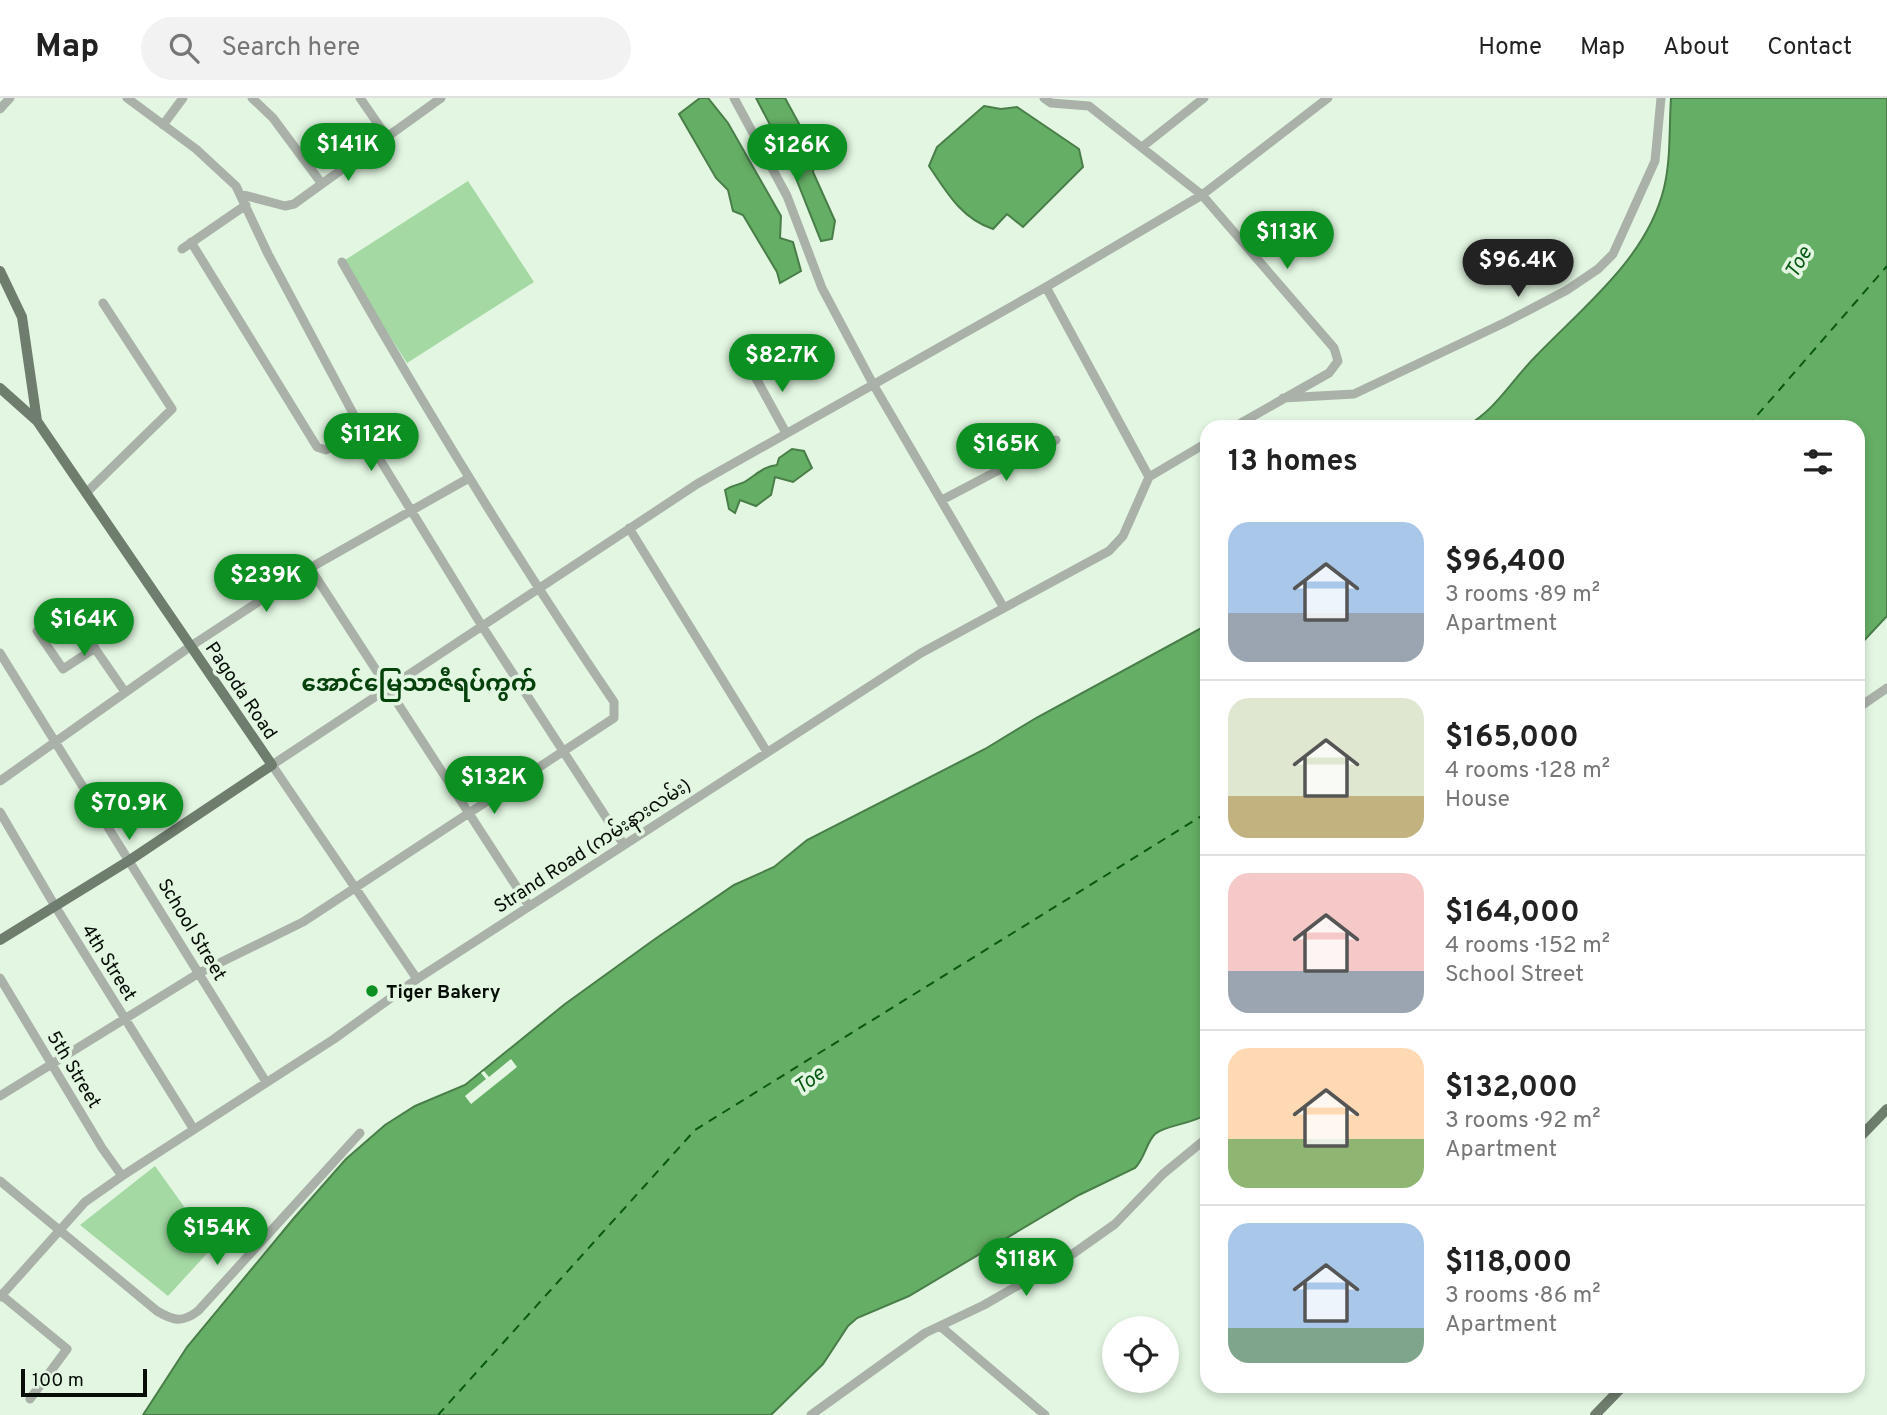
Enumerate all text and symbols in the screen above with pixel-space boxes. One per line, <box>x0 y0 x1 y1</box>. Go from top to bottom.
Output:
search box <box>141 17 631 80</box>
text: Map <box>35 27 99 69</box>
icon: search <box>165 29 203 67</box>
text: Search here <box>221 32 360 65</box>
text: Home <box>1478 33 1542 63</box>
text: Map <box>1580 33 1625 63</box>
text: About <box>1663 33 1729 63</box>
text: Contact <box>1767 33 1852 63</box>
pin: $141K <box>299 123 397 183</box>
pin: $126K <box>748 125 846 184</box>
text: $141K <box>316 131 380 160</box>
text: $126K <box>763 132 831 161</box>
pin: $113K <box>1238 212 1336 271</box>
text: $113K <box>1256 219 1318 248</box>
pin: $96.4K <box>1461 240 1575 299</box>
water label: Toe <box>1780 241 1820 283</box>
text: $96.4K <box>1479 247 1557 276</box>
pin: $82.7K <box>725 334 839 394</box>
text: $82.7K <box>745 342 819 371</box>
pin: $112K <box>322 414 420 473</box>
text: $112K <box>340 421 402 450</box>
pin: $165K <box>957 424 1055 483</box>
text: $165K <box>972 431 1040 460</box>
icon: filters <box>1799 443 1837 481</box>
text: 13 homes <box>1228 444 1358 481</box>
text: $96,400 <box>1445 544 1566 581</box>
icon: home <box>1284 550 1368 634</box>
pin: $239K <box>217 554 315 614</box>
text: $239K <box>230 562 302 591</box>
text: 3 rooms · 89 m² <box>1445 581 1600 610</box>
pin: $164K <box>35 598 133 658</box>
text: $164K <box>50 606 118 635</box>
text: Apartment <box>1445 610 1557 639</box>
street label: Pagoda Road <box>199 638 282 744</box>
district label: အောင်မြေသာဇီရပ်ကွက် <box>302 667 536 702</box>
text: $165,000 <box>1445 720 1579 757</box>
icon: home <box>1284 726 1368 810</box>
pin: $132K <box>445 756 543 816</box>
text: 4 rooms · 128 m² <box>1445 757 1610 786</box>
text: $132K <box>461 764 527 793</box>
street label: Strand Road (ကမ်းနားလမ်း) <box>488 771 697 921</box>
pin: $70.9K <box>72 782 186 842</box>
text: House <box>1445 786 1510 815</box>
text: $70.9K <box>90 790 168 819</box>
street label: School Street <box>151 875 231 985</box>
text: $164,000 <box>1445 895 1580 932</box>
icon: home <box>1284 901 1368 985</box>
street label: 4th Street <box>75 920 141 1006</box>
text: 4 rooms · 152 m² <box>1445 932 1610 961</box>
text: School Street <box>1445 961 1584 990</box>
place label: Tiger Bakery <box>386 981 501 1005</box>
marker: Tiger Bakery <box>364 983 380 999</box>
street label: 5th Street <box>41 1027 106 1113</box>
water label: Toe <box>789 1060 832 1102</box>
text: $132,000 <box>1445 1070 1578 1107</box>
icon: home <box>1284 1076 1368 1160</box>
text: 3 rooms · 92 m² <box>1445 1107 1601 1136</box>
text: Apartment <box>1445 1136 1557 1165</box>
pin: $154K <box>168 1208 266 1267</box>
text: $154K <box>183 1215 251 1244</box>
pin: $118K <box>977 1238 1075 1298</box>
text: $118,000 <box>1445 1245 1572 1282</box>
text: $118K <box>995 1246 1057 1275</box>
icon: home <box>1284 1251 1368 1335</box>
text: 3 rooms · 86 m² <box>1445 1282 1601 1311</box>
text: Apartment <box>1445 1311 1557 1340</box>
map controls <box>1102 1316 1179 1393</box>
button: locate <box>1102 1316 1179 1393</box>
scale bar <box>21 1366 147 1398</box>
text: 100 m <box>32 1369 84 1393</box>

